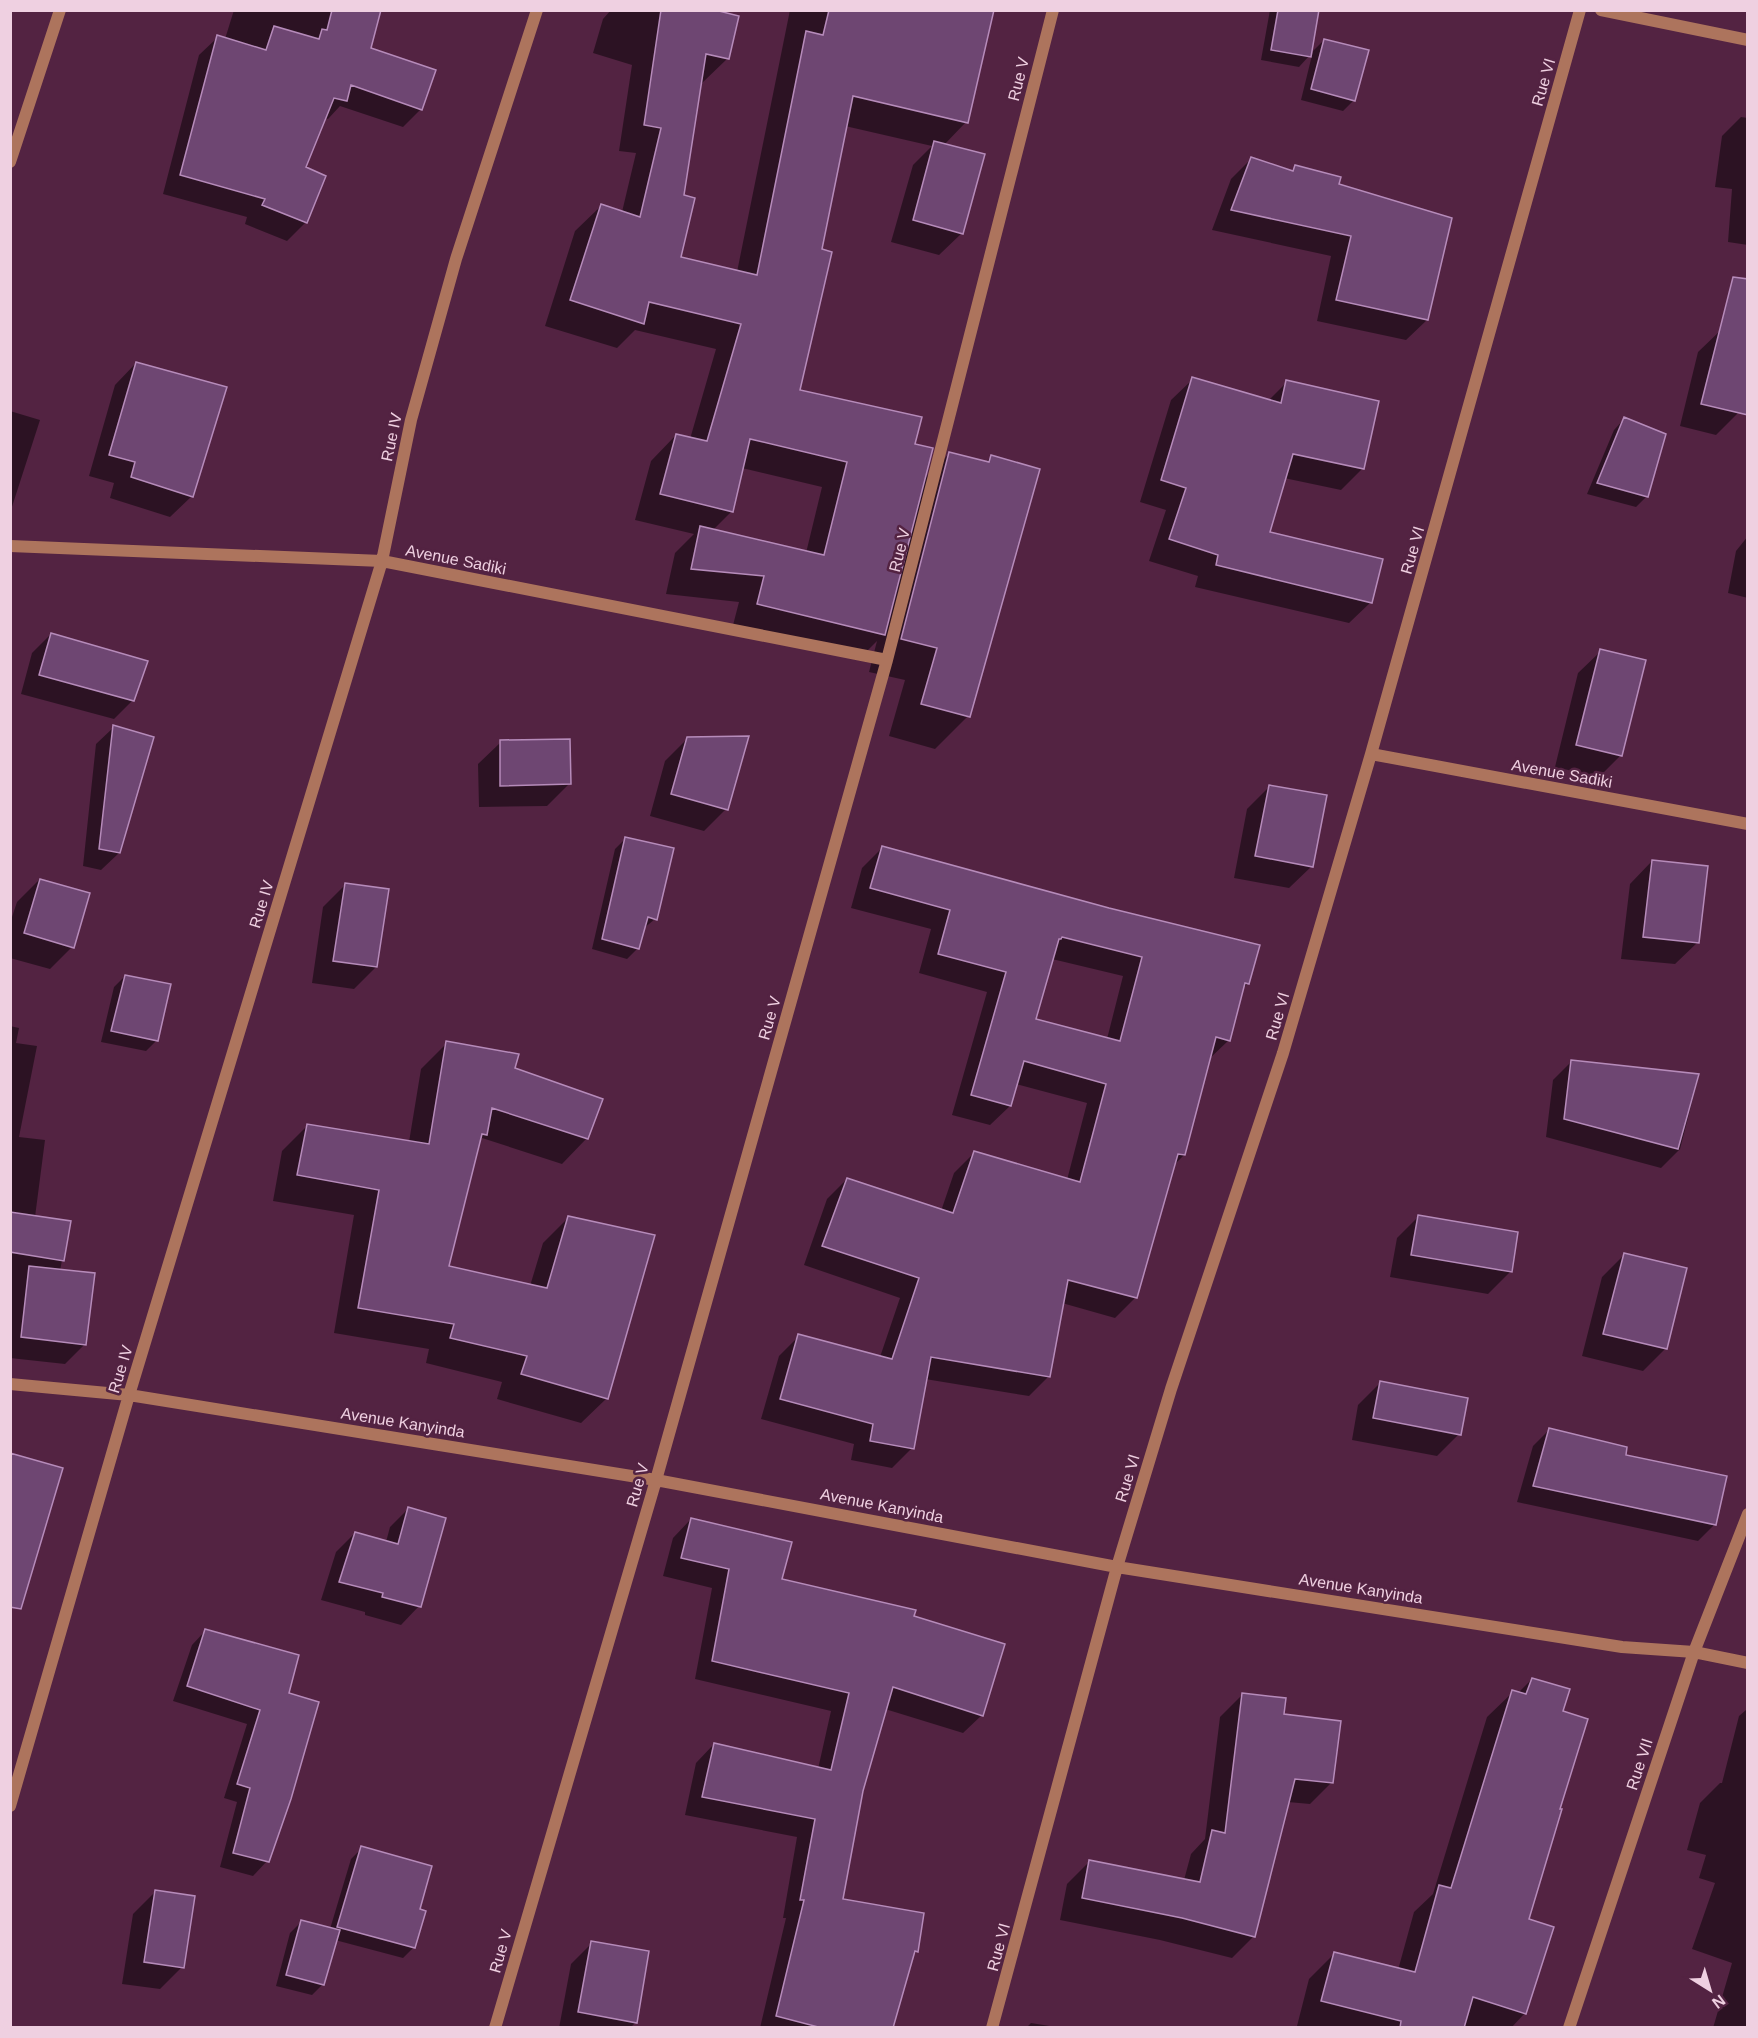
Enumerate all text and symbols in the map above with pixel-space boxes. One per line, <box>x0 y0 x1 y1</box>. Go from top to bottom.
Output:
street label: Rue V <box>1005 55 1032 103</box>
street label: Rue VI <box>1529 56 1558 108</box>
street label: Rue IV <box>378 411 405 463</box>
street label: Rue VI <box>1398 524 1427 576</box>
street label: Rue V <box>886 526 913 574</box>
street label: Avenue Sadiki <box>404 541 508 578</box>
street label: Avenue Sadiki <box>1510 756 1614 791</box>
street label: Rue IV <box>246 878 277 930</box>
street label: Rue VI <box>1263 990 1292 1042</box>
street label: Rue V <box>755 994 784 1042</box>
street label: Rue IV <box>105 1343 136 1395</box>
street label: Avenue Kanyinda <box>340 1404 466 1441</box>
street label: Rue VI <box>1112 1452 1143 1504</box>
street label: Rue V <box>623 1461 652 1509</box>
street label: Avenue Kanyinda <box>819 1485 945 1526</box>
street label: Avenue Kanyinda <box>1298 1570 1424 1607</box>
street label: Rue VII <box>1623 1736 1656 1792</box>
street label: Rue VI <box>984 1921 1013 1973</box>
street label: Rue V <box>486 1927 515 1975</box>
north arrow <box>1680 1960 1740 2020</box>
text: N <box>1709 1991 1728 2012</box>

